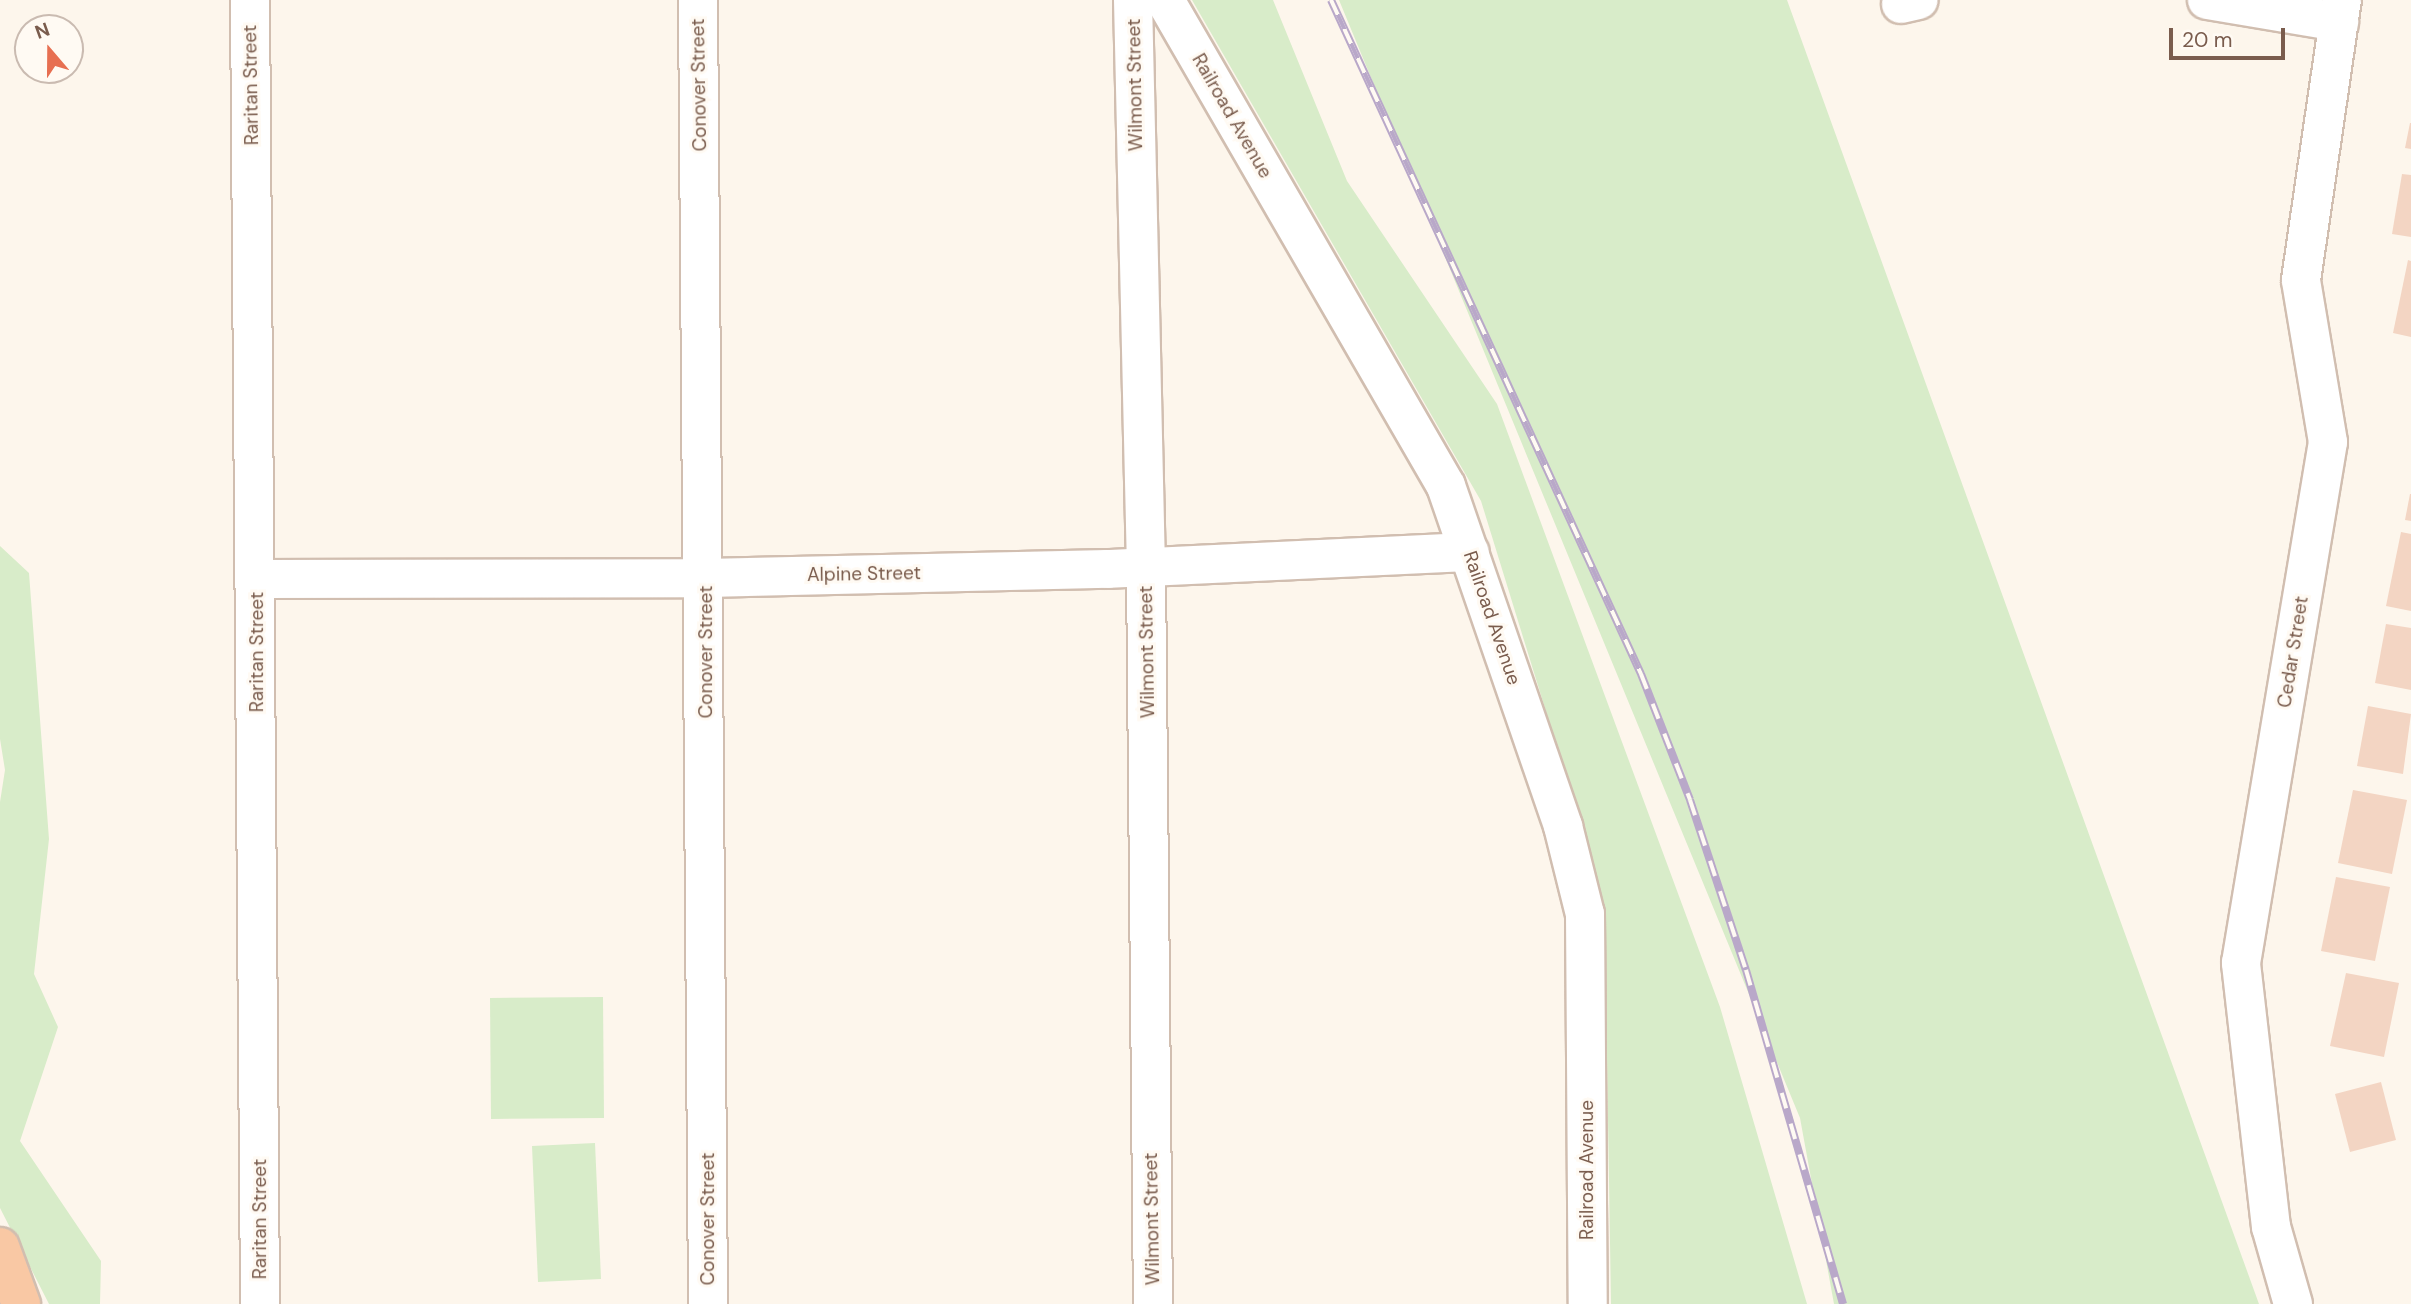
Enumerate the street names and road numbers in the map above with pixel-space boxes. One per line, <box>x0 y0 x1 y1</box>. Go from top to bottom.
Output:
street label: Conover Street <box>686 18 712 152</box>
street label: Wilmont Street <box>1122 18 1148 152</box>
street label: Raritan Street <box>239 25 263 145</box>
street label: Railroad Avenue <box>1187 50 1277 182</box>
street label: Railroad Avenue <box>1458 548 1526 688</box>
street label: Alpine Street <box>807 562 921 586</box>
street label: Wilmont Street <box>1134 585 1160 719</box>
street label: Conover Street <box>695 586 717 718</box>
street label: Raritan Street <box>246 592 268 712</box>
street label: Cedar Street <box>2273 595 2313 709</box>
street label: Railroad Avenue <box>1576 1100 1598 1240</box>
street label: Wilmont Street <box>1139 1152 1165 1286</box>
street label: Conover Street <box>697 1153 719 1285</box>
street label: Raritan Street <box>249 1159 271 1279</box>

